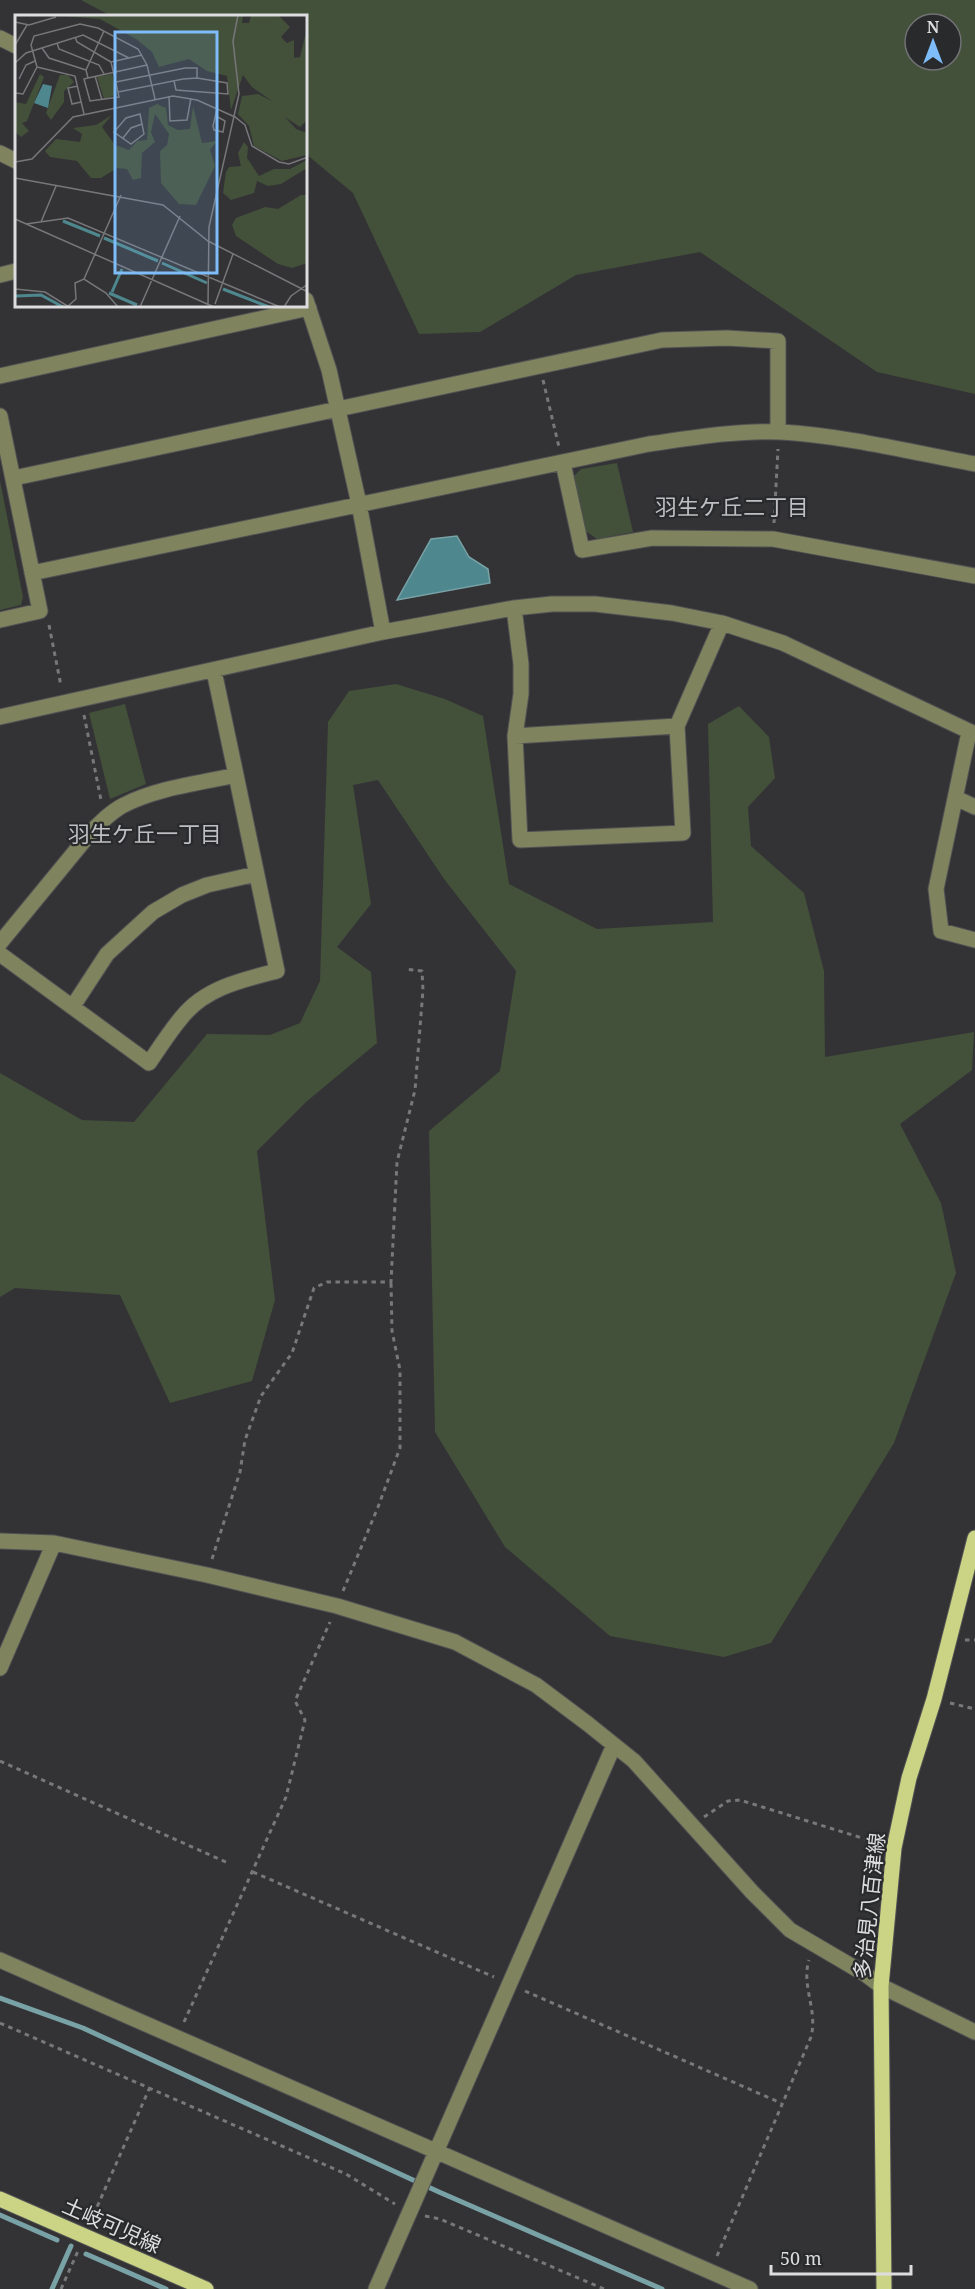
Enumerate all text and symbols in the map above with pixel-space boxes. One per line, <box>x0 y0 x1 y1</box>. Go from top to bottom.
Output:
north arrow <box>903 12 963 72</box>
inset map <box>15 15 308 308</box>
text: N <box>927 16 940 38</box>
district label: 羽生ケ丘二丁目 <box>655 491 809 521</box>
district label: 羽生ケ丘一丁目 <box>68 818 222 848</box>
street label: 多治見八百津線 <box>847 1831 891 1981</box>
street label: 土岐可児線 <box>58 2191 166 2259</box>
scale bar <box>771 2238 910 2276</box>
text: 50 m <box>780 2246 822 2270</box>

